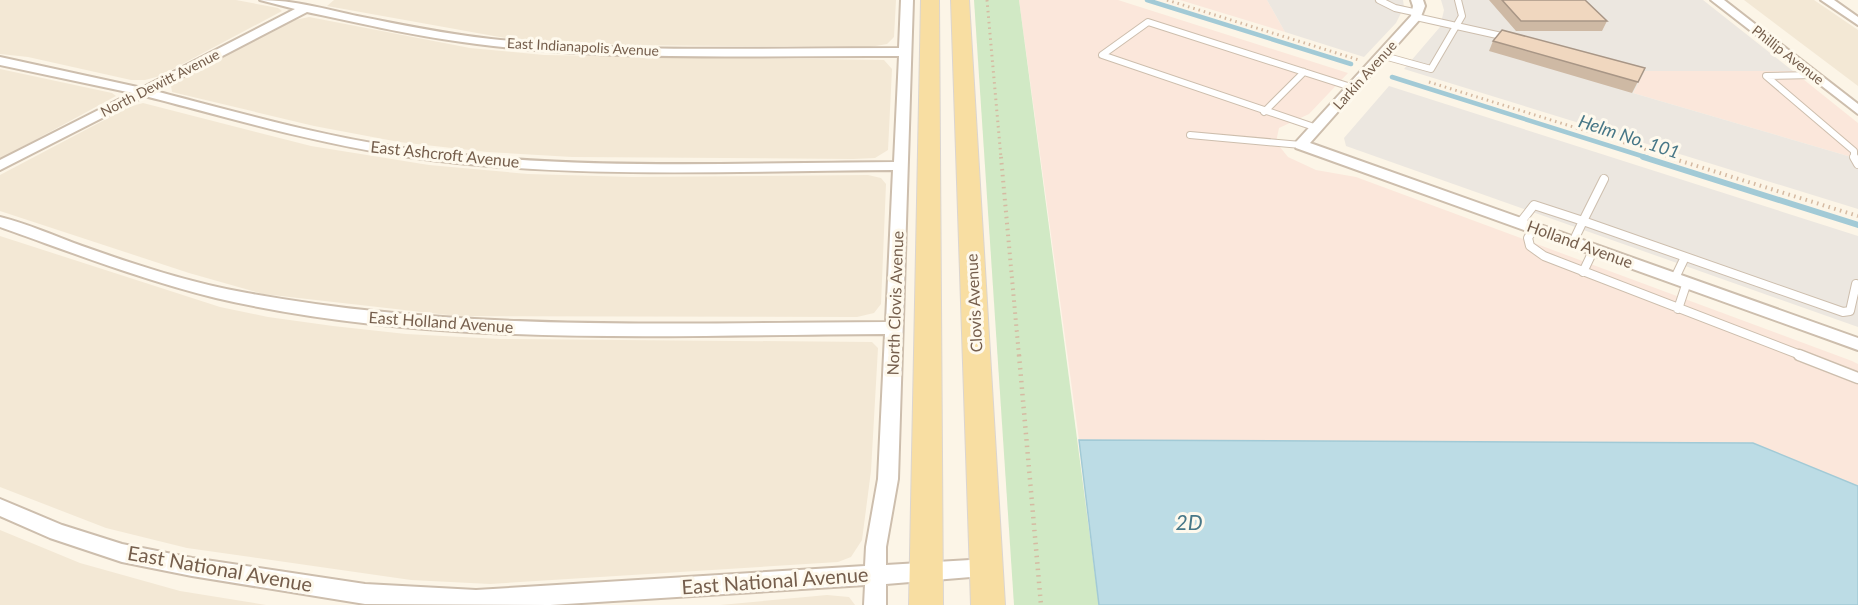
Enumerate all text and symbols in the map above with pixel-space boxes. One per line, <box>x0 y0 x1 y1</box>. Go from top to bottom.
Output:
street label: Phillip Avenue <box>1749 21 1828 88</box>
street label: East Indianapolis Avenue <box>507 34 659 59</box>
street label: Larkin Avenue <box>1329 37 1400 113</box>
street label: North Dewitt Avenue <box>97 45 222 120</box>
water label: Helm No. 101 <box>1576 109 1683 163</box>
street label: East Ashcroft Avenue <box>370 136 520 171</box>
street label: Holland Avenue <box>1525 216 1636 271</box>
street label: North Clovis Avenue <box>882 230 907 376</box>
street label: Clovis Avenue <box>961 253 986 353</box>
street label: East Holland Avenue <box>368 307 514 336</box>
water label: 2D <box>1175 509 1203 534</box>
street label: East National Avenue <box>126 540 314 596</box>
street label: East National Avenue <box>681 562 869 599</box>

